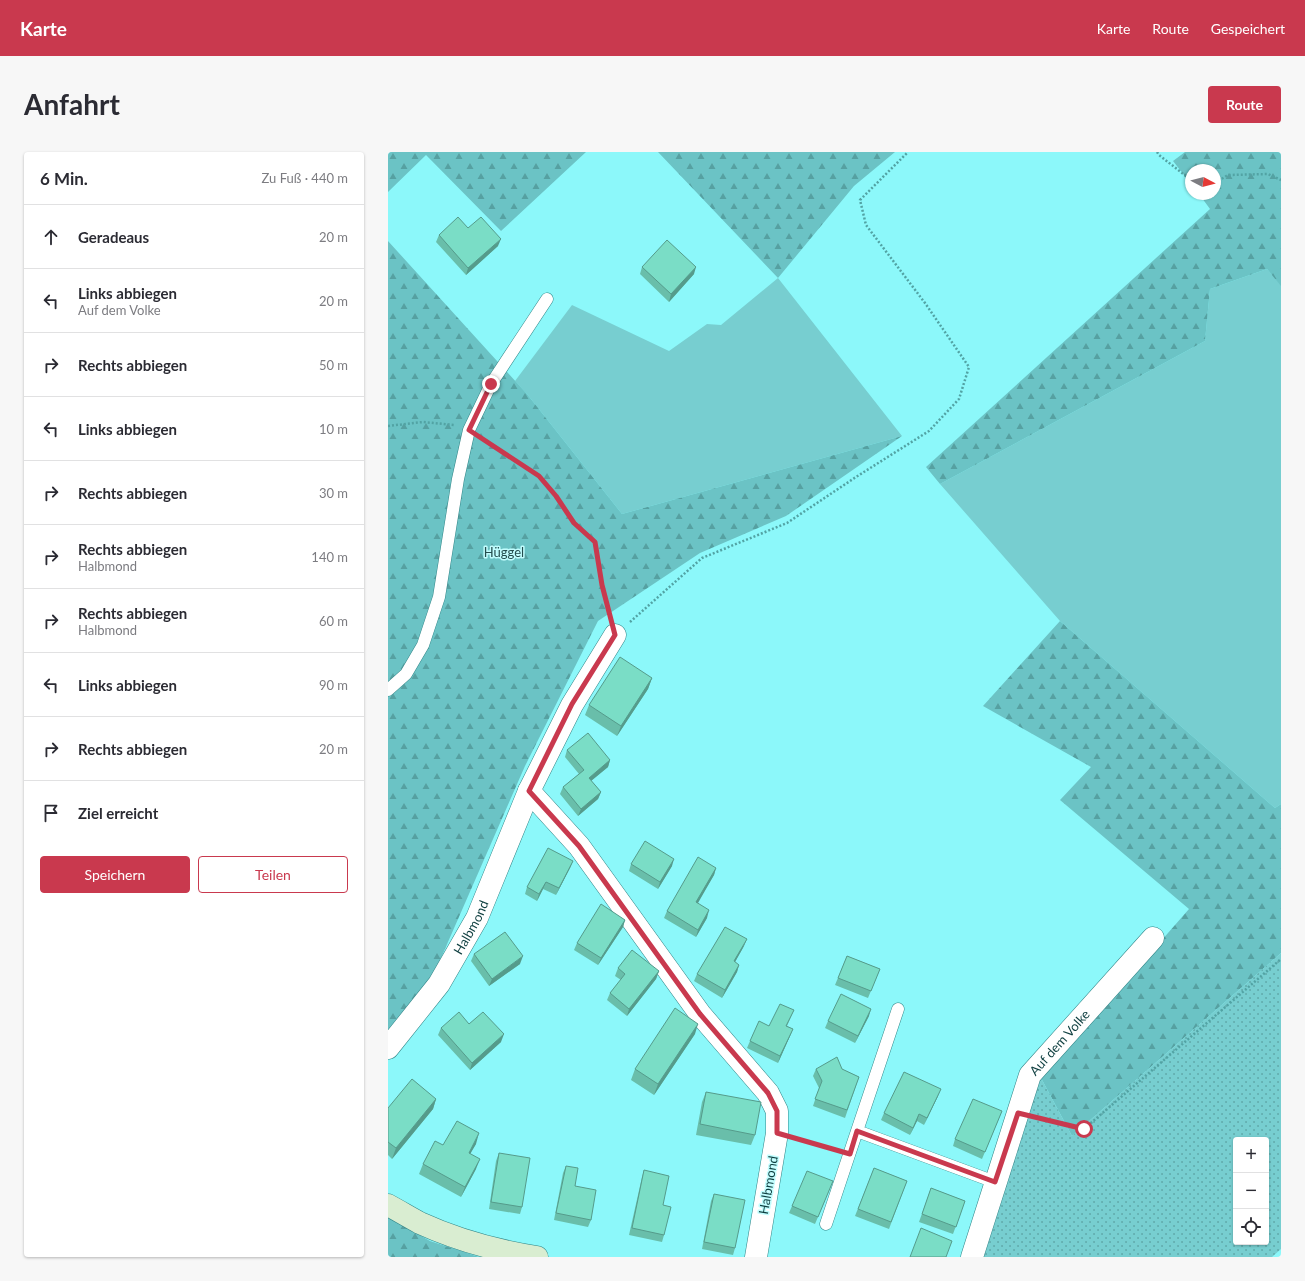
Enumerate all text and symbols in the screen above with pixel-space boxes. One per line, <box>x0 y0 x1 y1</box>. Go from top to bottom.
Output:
text: Karte <box>20 17 67 40</box>
text: Karte <box>1097 20 1130 37</box>
text: Route <box>1152 20 1189 37</box>
text: Gespeichert <box>1211 20 1285 37</box>
button: Route <box>1208 86 1281 123</box>
text: Anfahrt <box>24 87 120 121</box>
north arrow <box>1185 164 1221 200</box>
text: 6 Min. <box>40 168 88 189</box>
text: Zu Fuß · 440 m <box>262 170 348 186</box>
icon: ahead <box>40 226 62 248</box>
text: Geradeaus <box>78 228 149 246</box>
text: 20 m <box>319 229 348 245</box>
text: Links abbiegen <box>78 284 177 302</box>
icon: left <box>40 290 62 312</box>
text: 20 m <box>319 293 348 309</box>
text: Auf dem Volke <box>78 302 161 318</box>
icon: right <box>40 354 62 376</box>
text: Rechts abbiegen <box>78 356 187 374</box>
text: 50 m <box>319 357 348 373</box>
route end <box>482 375 500 393</box>
icon: left <box>40 418 62 440</box>
text: Links abbiegen <box>78 420 177 438</box>
text: 10 m <box>319 421 348 437</box>
icon: right <box>40 482 62 504</box>
text: Rechts abbiegen <box>78 484 187 502</box>
text: 30 m <box>319 485 348 501</box>
text: Rechts abbiegen <box>78 540 187 558</box>
park label: Hüggel <box>484 544 524 560</box>
icon: right <box>40 546 62 568</box>
text: 140 m <box>311 549 348 565</box>
text: Halbmond <box>78 558 137 574</box>
text: Rechts abbiegen <box>78 604 187 622</box>
icon: right <box>40 610 62 632</box>
text: 60 m <box>319 613 348 629</box>
text: Halbmond <box>78 622 137 638</box>
icon: left <box>40 674 62 696</box>
text: Links abbiegen <box>78 676 177 694</box>
text: 90 m <box>319 677 348 693</box>
icon: right <box>40 738 62 760</box>
text: Rechts abbiegen <box>78 740 187 758</box>
text: 20 m <box>319 741 348 757</box>
icon: arrive <box>40 802 62 824</box>
text: Ziel erreicht <box>78 804 158 822</box>
button: Speichern <box>40 856 190 893</box>
button: Teilen <box>198 856 348 893</box>
street label: Halbmond <box>450 898 491 957</box>
street label: Auf dem Volke <box>1026 1006 1093 1078</box>
route start <box>1075 1120 1093 1138</box>
map controls <box>1233 1137 1269 1245</box>
button: + <box>1233 1137 1269 1173</box>
street label: Halbmond <box>755 1154 781 1216</box>
button: − <box>1233 1173 1269 1209</box>
button: locate <box>1233 1209 1269 1245</box>

